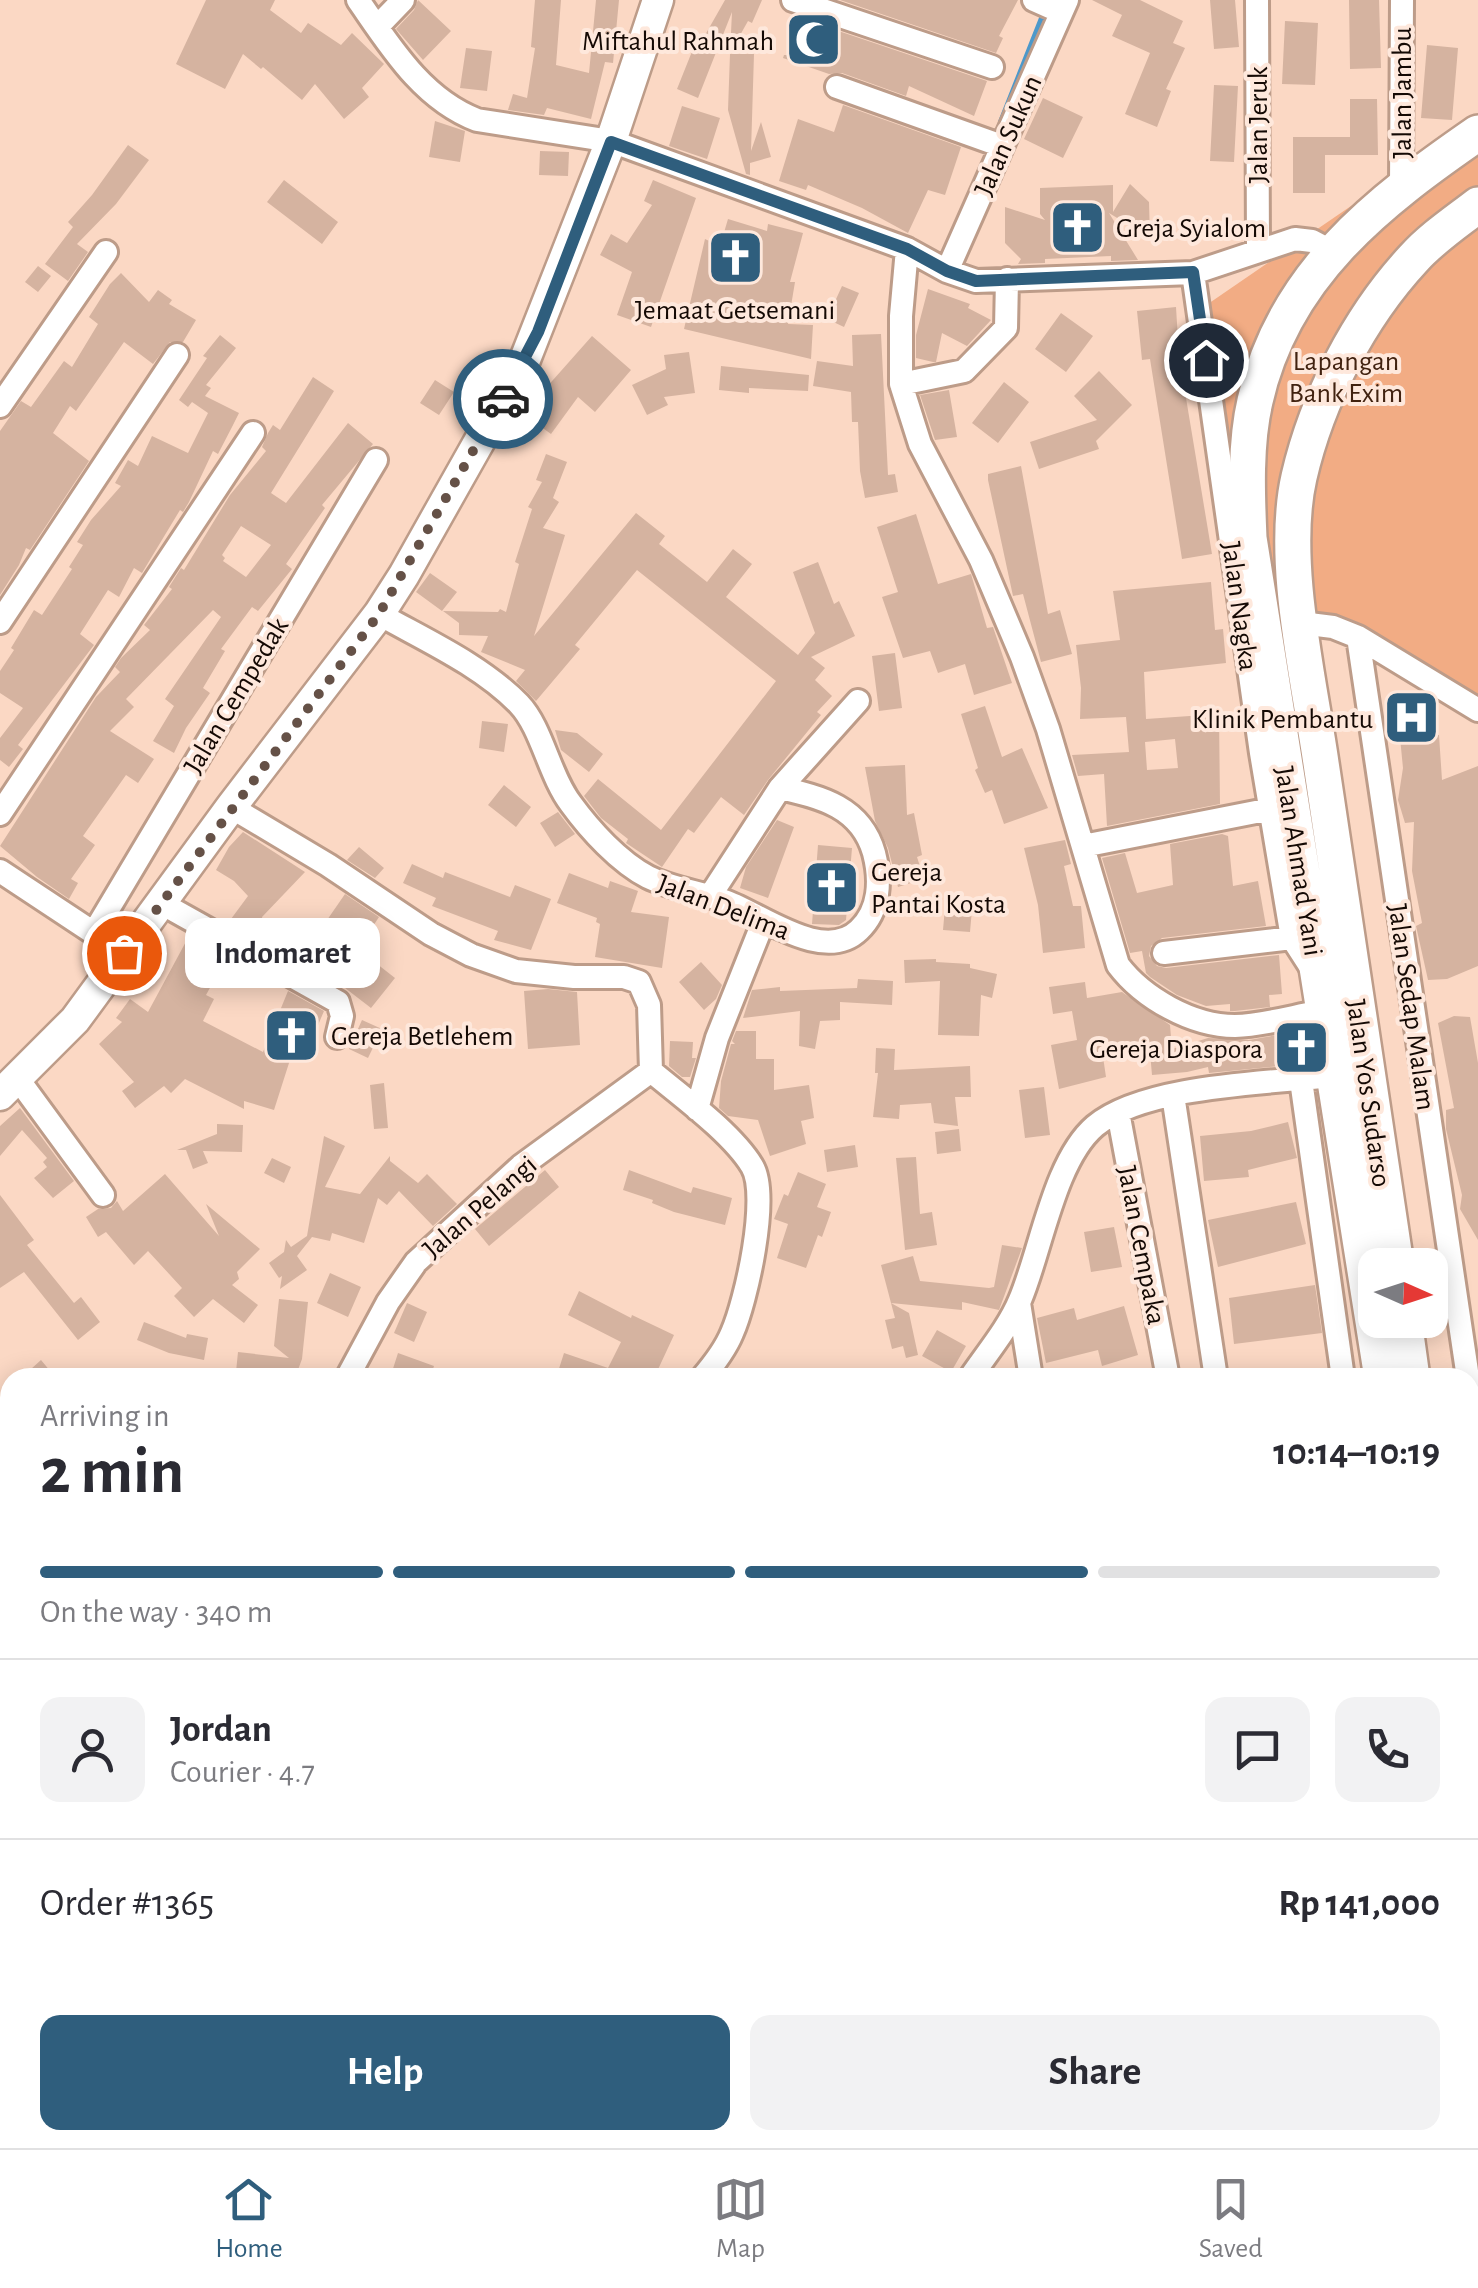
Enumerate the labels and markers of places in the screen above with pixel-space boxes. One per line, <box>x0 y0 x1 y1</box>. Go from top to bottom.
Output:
mosque icon: Miftahul Rahmah <box>783 10 843 70</box>
place label: Miftahul Rahmah <box>582 28 774 56</box>
church icon: Greja Syialom <box>1047 197 1107 257</box>
place label: Greja Syialom <box>1116 215 1266 243</box>
church icon: Jemaat Getsemani <box>705 228 765 288</box>
place label: Jemaat Getsemani <box>635 297 835 325</box>
pin <box>1164 318 1249 403</box>
hospital icon: Klinik Pembantu <box>1382 688 1442 748</box>
place label: Klinik Pembantu <box>1192 706 1373 734</box>
church icon: Gereja Pantai Kosta <box>802 857 862 917</box>
place label: Gereja Pantai Kosta <box>871 859 1006 919</box>
pin <box>82 911 167 996</box>
callout: Indomaret <box>184 918 379 988</box>
church icon: Gereja Betlehem <box>262 1005 322 1065</box>
church icon: Gereja Diaspora <box>1272 1018 1332 1078</box>
place label: Gereja Betlehem <box>331 1023 513 1051</box>
place label: Gereja Diaspora <box>1089 1036 1263 1064</box>

